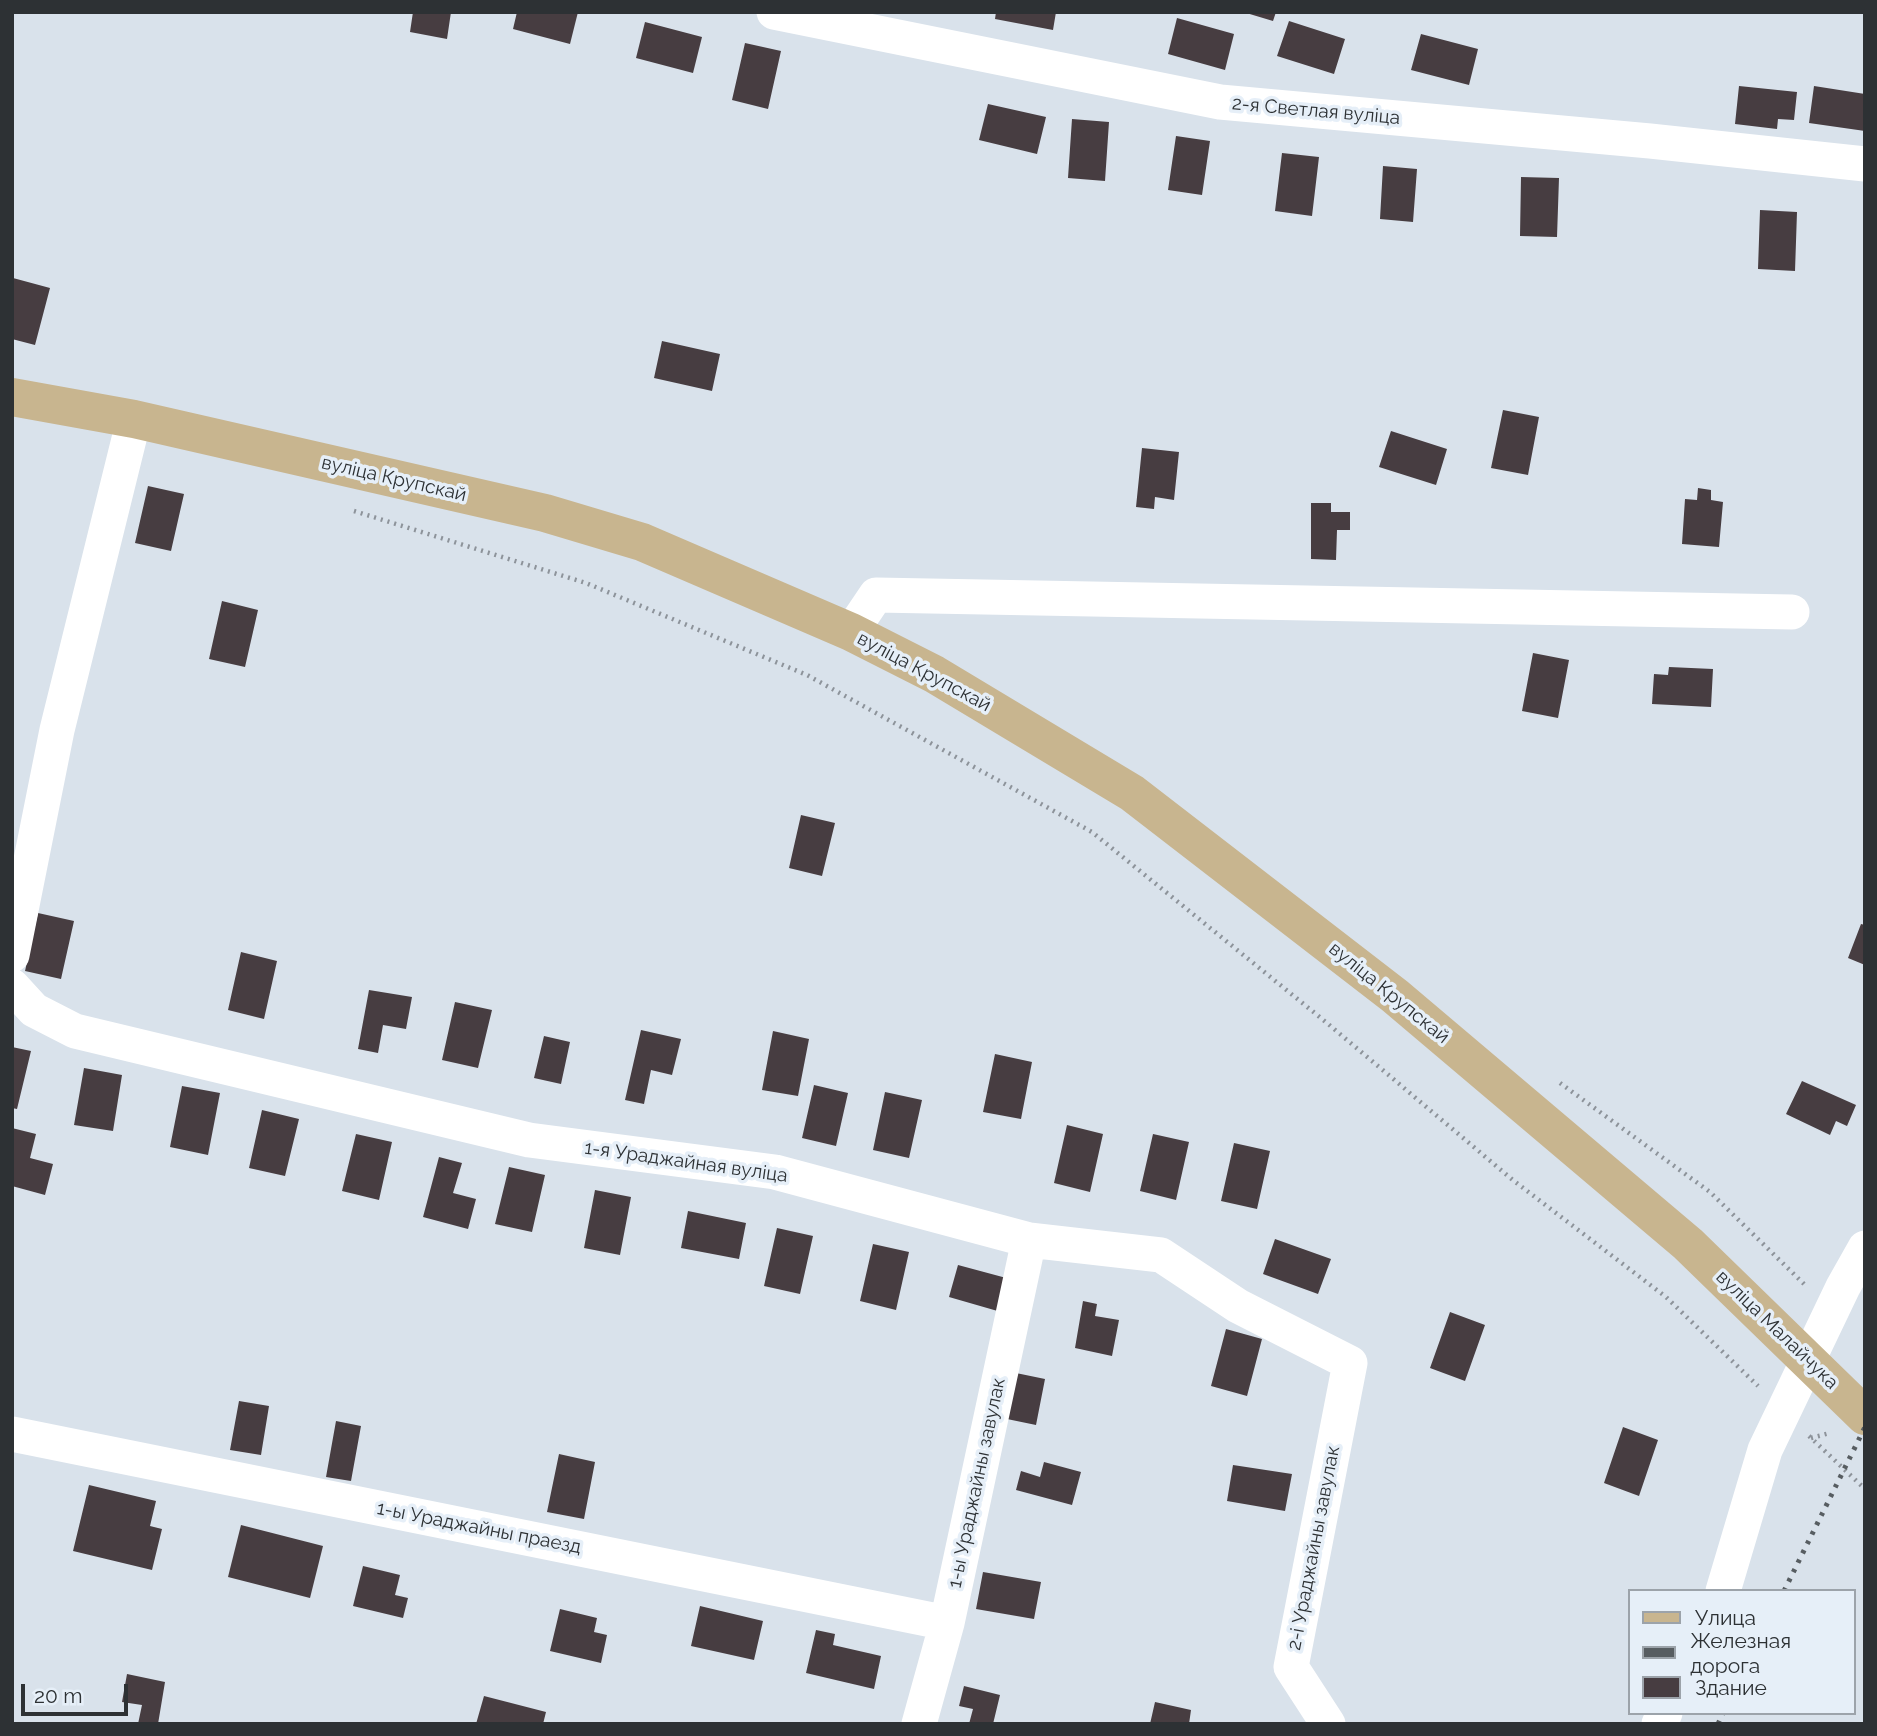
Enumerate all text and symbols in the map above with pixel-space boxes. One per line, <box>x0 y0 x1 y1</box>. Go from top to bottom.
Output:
street label: 2-я Светлая вуліца <box>1231 92 1401 130</box>
street label: вуліца Крупскай <box>319 451 469 507</box>
street label: вуліца Крупскай <box>853 627 995 717</box>
street label: вуліца Крупскай <box>1324 938 1454 1048</box>
street label: 1-я Ураджайная вуліца <box>583 1136 789 1188</box>
street label: вуліца Малайчука <box>1711 1266 1843 1394</box>
street label: 1-ы Ураджайны завулак <box>944 1376 1010 1590</box>
street label: 2-і Ураджайны завулак <box>1283 1444 1345 1652</box>
street label: 1-ы Ураджайны праезд <box>375 1497 583 1559</box>
legend <box>1629 1589 1856 1715</box>
text: Улица <box>1695 1605 1756 1630</box>
text: Железная дорога <box>1690 1628 1791 1678</box>
scale bar <box>24 1670 131 1714</box>
text: Здание <box>1695 1675 1767 1700</box>
text: 20 m <box>34 1683 82 1708</box>

